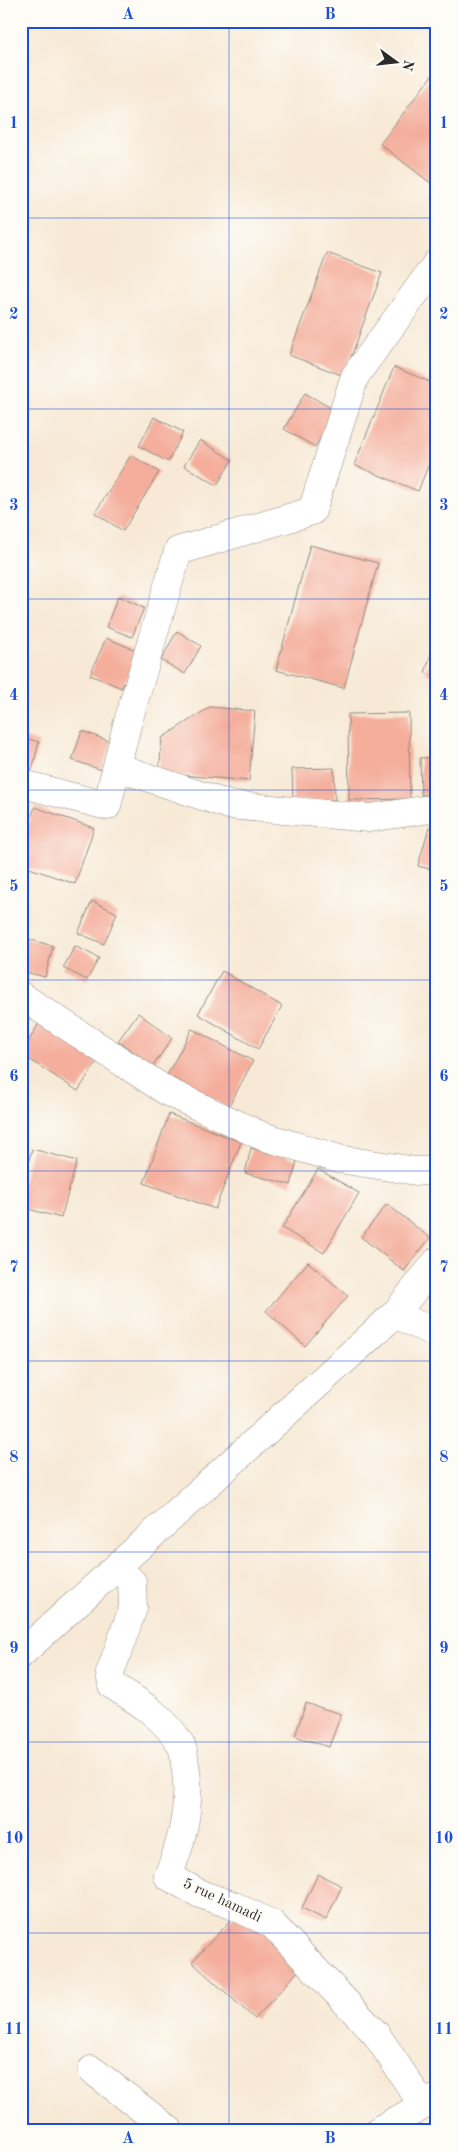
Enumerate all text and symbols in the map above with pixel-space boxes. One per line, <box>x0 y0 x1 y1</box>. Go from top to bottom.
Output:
text: A <box>122 7 134 23</box>
text: B <box>324 7 336 23</box>
north arrow <box>370 38 420 88</box>
text: N <box>399 58 416 72</box>
text: 1 <box>9 116 19 132</box>
text: 1 <box>439 116 449 132</box>
text: 2 <box>9 307 19 323</box>
text: 2 <box>439 307 449 323</box>
text: 3 <box>9 498 19 514</box>
text: 3 <box>439 498 449 514</box>
text: 4 <box>9 688 19 704</box>
text: 4 <box>439 688 449 704</box>
text: 5 <box>9 879 19 895</box>
text: 5 <box>439 879 449 895</box>
text: 6 <box>9 1069 19 1085</box>
text: 6 <box>439 1069 449 1085</box>
text: 7 <box>9 1260 19 1276</box>
text: 7 <box>439 1260 449 1276</box>
text: 8 <box>9 1450 19 1466</box>
text: 8 <box>439 1450 449 1466</box>
text: 9 <box>9 1641 19 1657</box>
text: 9 <box>439 1641 449 1657</box>
text: 10 <box>5 1831 23 1847</box>
text: 10 <box>435 1831 453 1847</box>
street label: 5 rue hamadi <box>180 1876 264 1926</box>
text: 11 <box>5 2022 23 2038</box>
text: 11 <box>435 2022 453 2038</box>
text: A <box>122 2131 134 2147</box>
text: B <box>324 2131 336 2147</box>

